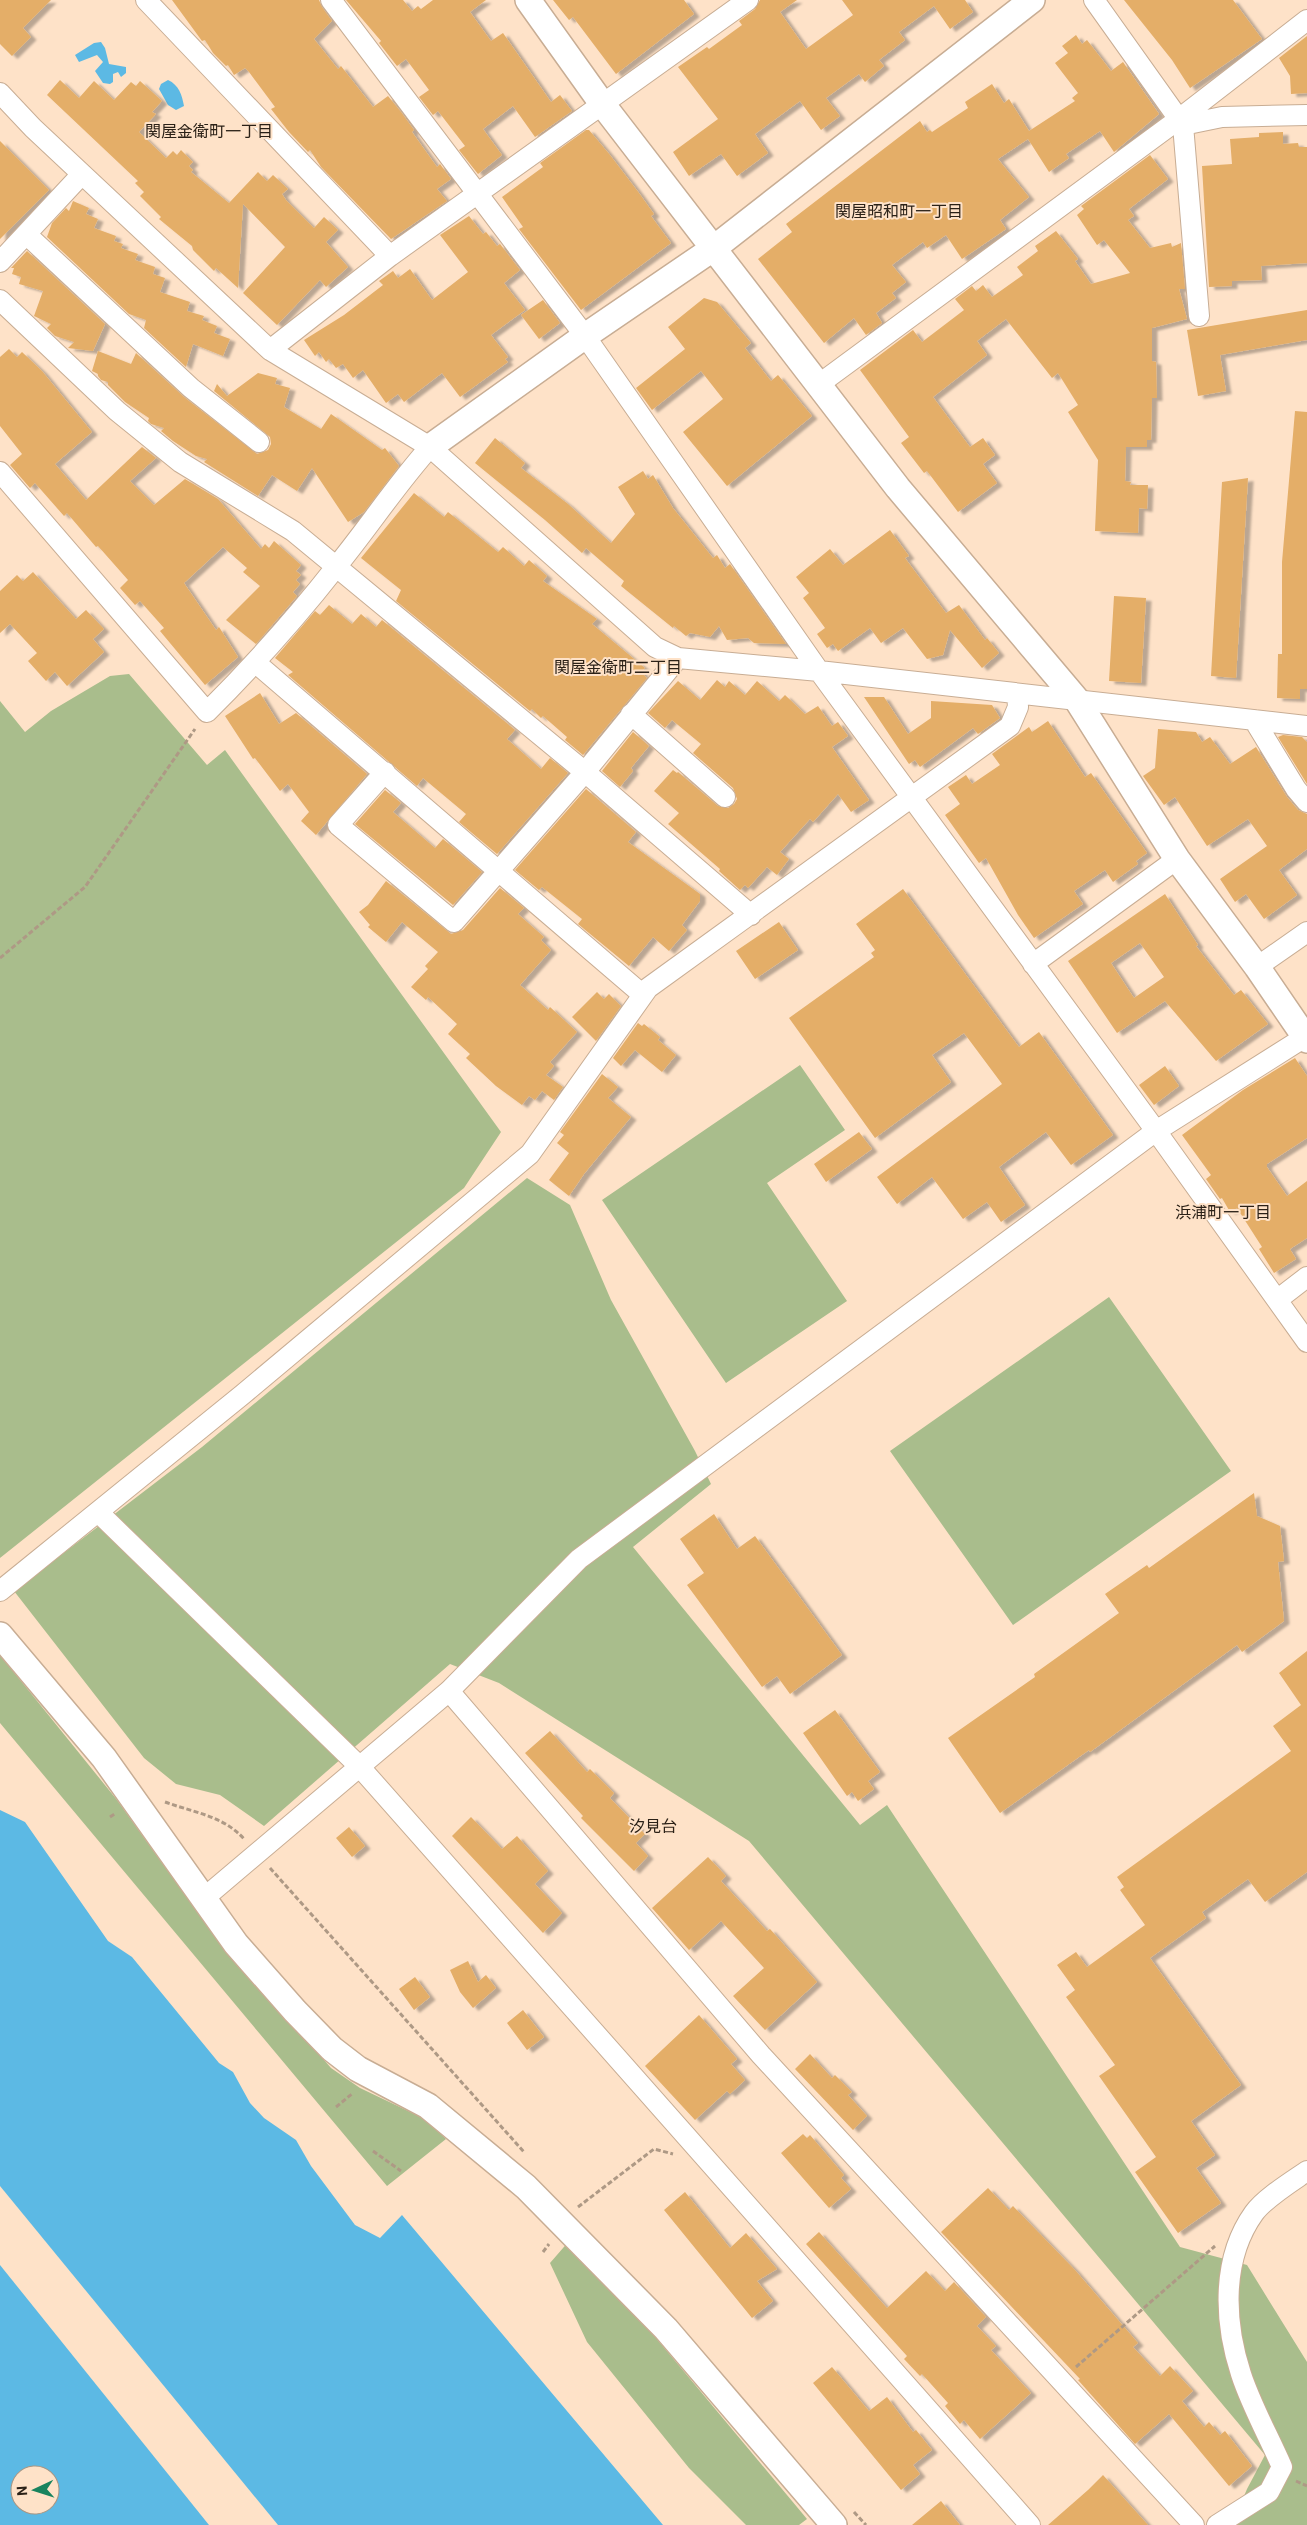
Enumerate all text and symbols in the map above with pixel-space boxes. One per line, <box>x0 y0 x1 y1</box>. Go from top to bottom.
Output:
district label: 関屋金衛町一丁目 <box>145 122 273 141</box>
district label: 関屋昭和町一丁目 <box>835 202 963 221</box>
district label: 関屋金衛町二丁目 <box>554 658 682 677</box>
district label: 浜浦町一丁目 <box>1175 1203 1271 1222</box>
district label: 汐見台 <box>629 1817 677 1836</box>
north arrow <box>10 2465 60 2515</box>
text: N <box>14 2485 30 2496</box>

